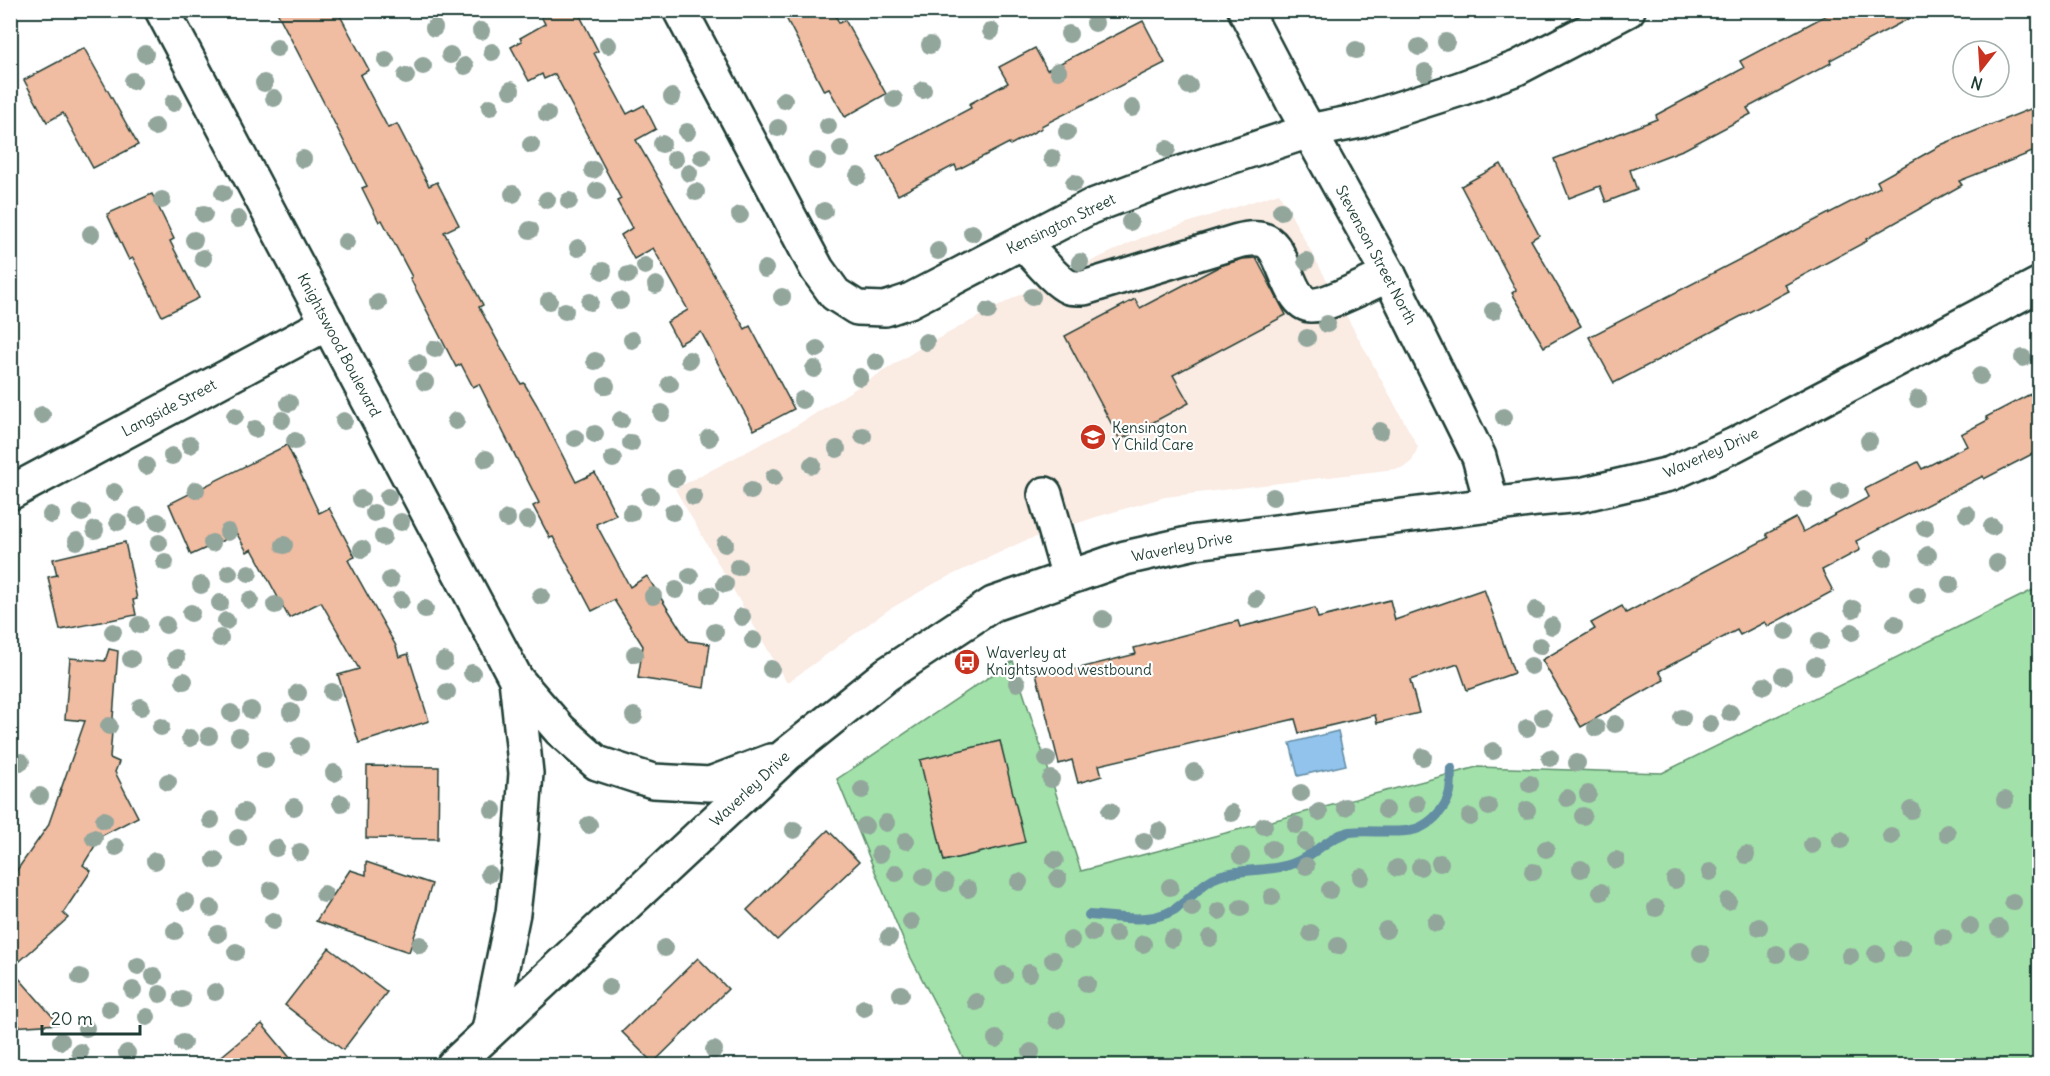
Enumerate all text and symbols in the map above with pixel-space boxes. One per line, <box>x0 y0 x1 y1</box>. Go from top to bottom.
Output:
north arrow <box>1951 39 2011 99</box>
text: N <box>1968 72 1985 95</box>
street label: Stevenson Street North <box>1332 182 1421 328</box>
street label: Kensington Street <box>1003 189 1118 258</box>
street label: Knightswood Boulevard <box>293 270 385 420</box>
street label: Langside Street <box>118 375 219 440</box>
place label: Kensington Y Child Care <box>1112 418 1194 454</box>
school or university icon: Kensington Y Child Care <box>1078 422 1108 452</box>
street label: Waverley Drive <box>1660 423 1761 482</box>
street label: Waverley Drive <box>1130 527 1234 566</box>
place label: Waverley at Knightswood westbound <box>986 643 1152 679</box>
bus stop icon: Waverley at Knightswood westbound <box>952 647 982 677</box>
street label: Waverley Drive <box>706 747 794 830</box>
scale bar <box>42 998 140 1036</box>
text: 20 m <box>51 1007 93 1030</box>

